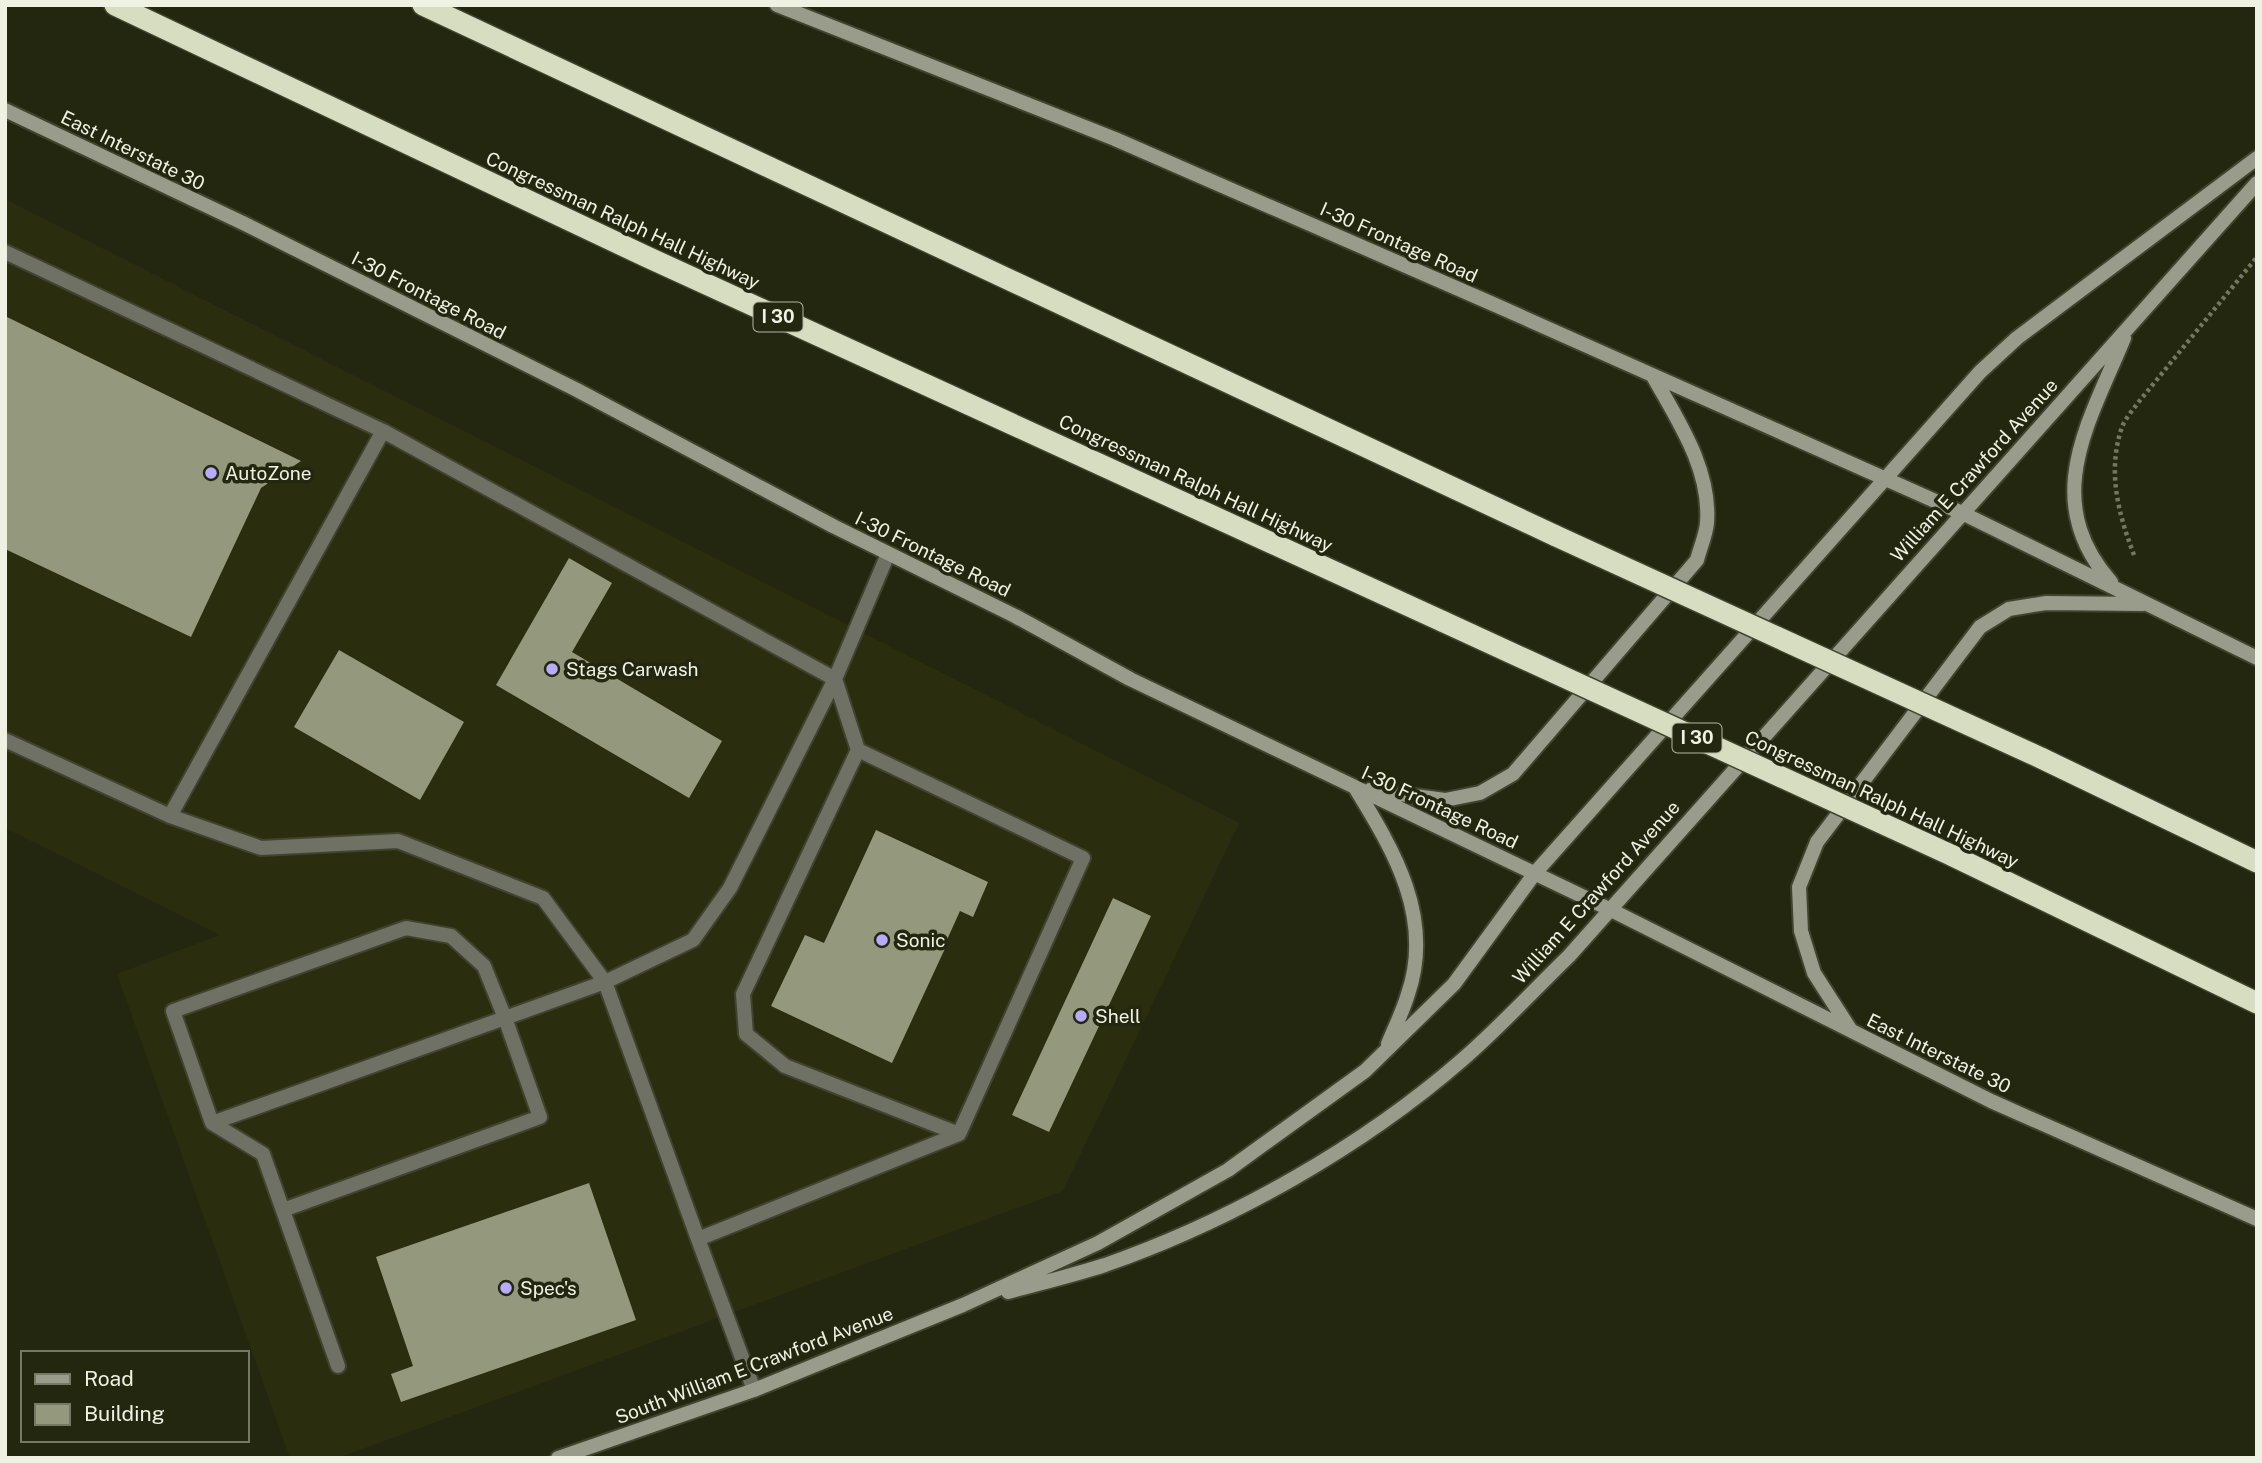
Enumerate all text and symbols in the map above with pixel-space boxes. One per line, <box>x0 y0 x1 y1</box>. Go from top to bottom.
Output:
street label: East Interstate 30 <box>57 106 209 194</box>
street label: Congressman Ralph Hall Highway <box>483 147 763 293</box>
street label: I-30 Frontage Road <box>1317 197 1481 287</box>
street label: I-30 Frontage Road <box>348 247 510 343</box>
road number: I 30 <box>754 302 802 332</box>
street label: William E Crawford Avenue <box>1886 374 2062 566</box>
street label: Congressman Ralph Hall Highway <box>1056 410 1336 556</box>
place label: AutoZone <box>225 462 312 484</box>
marker: AutoZone <box>203 465 219 481</box>
street label: I-30 Frontage Road <box>852 507 1014 601</box>
place label: Stags Carwash <box>566 658 699 680</box>
marker: Stags Carwash <box>544 661 560 677</box>
road number: I 30 <box>1672 724 1722 752</box>
street label: Congressman Ralph Hall Highway <box>1742 726 2022 872</box>
street label: I-30 Frontage Road <box>1358 761 1522 853</box>
street label: William E Crawford Avenue <box>1508 796 1684 988</box>
place label: Sonic <box>896 929 945 951</box>
marker: Sonic <box>874 932 890 948</box>
place label: Shell <box>1095 1005 1141 1027</box>
marker: Shell <box>1073 1008 1089 1024</box>
street label: East Interstate 30 <box>1863 1009 2015 1097</box>
place label: Spec's <box>520 1277 577 1299</box>
marker: Spec's <box>498 1280 514 1296</box>
street label: South William E Crawford Avenue <box>612 1302 896 1428</box>
legend <box>21 1351 248 1442</box>
text: Road <box>84 1366 134 1391</box>
text: Building <box>84 1401 165 1426</box>

